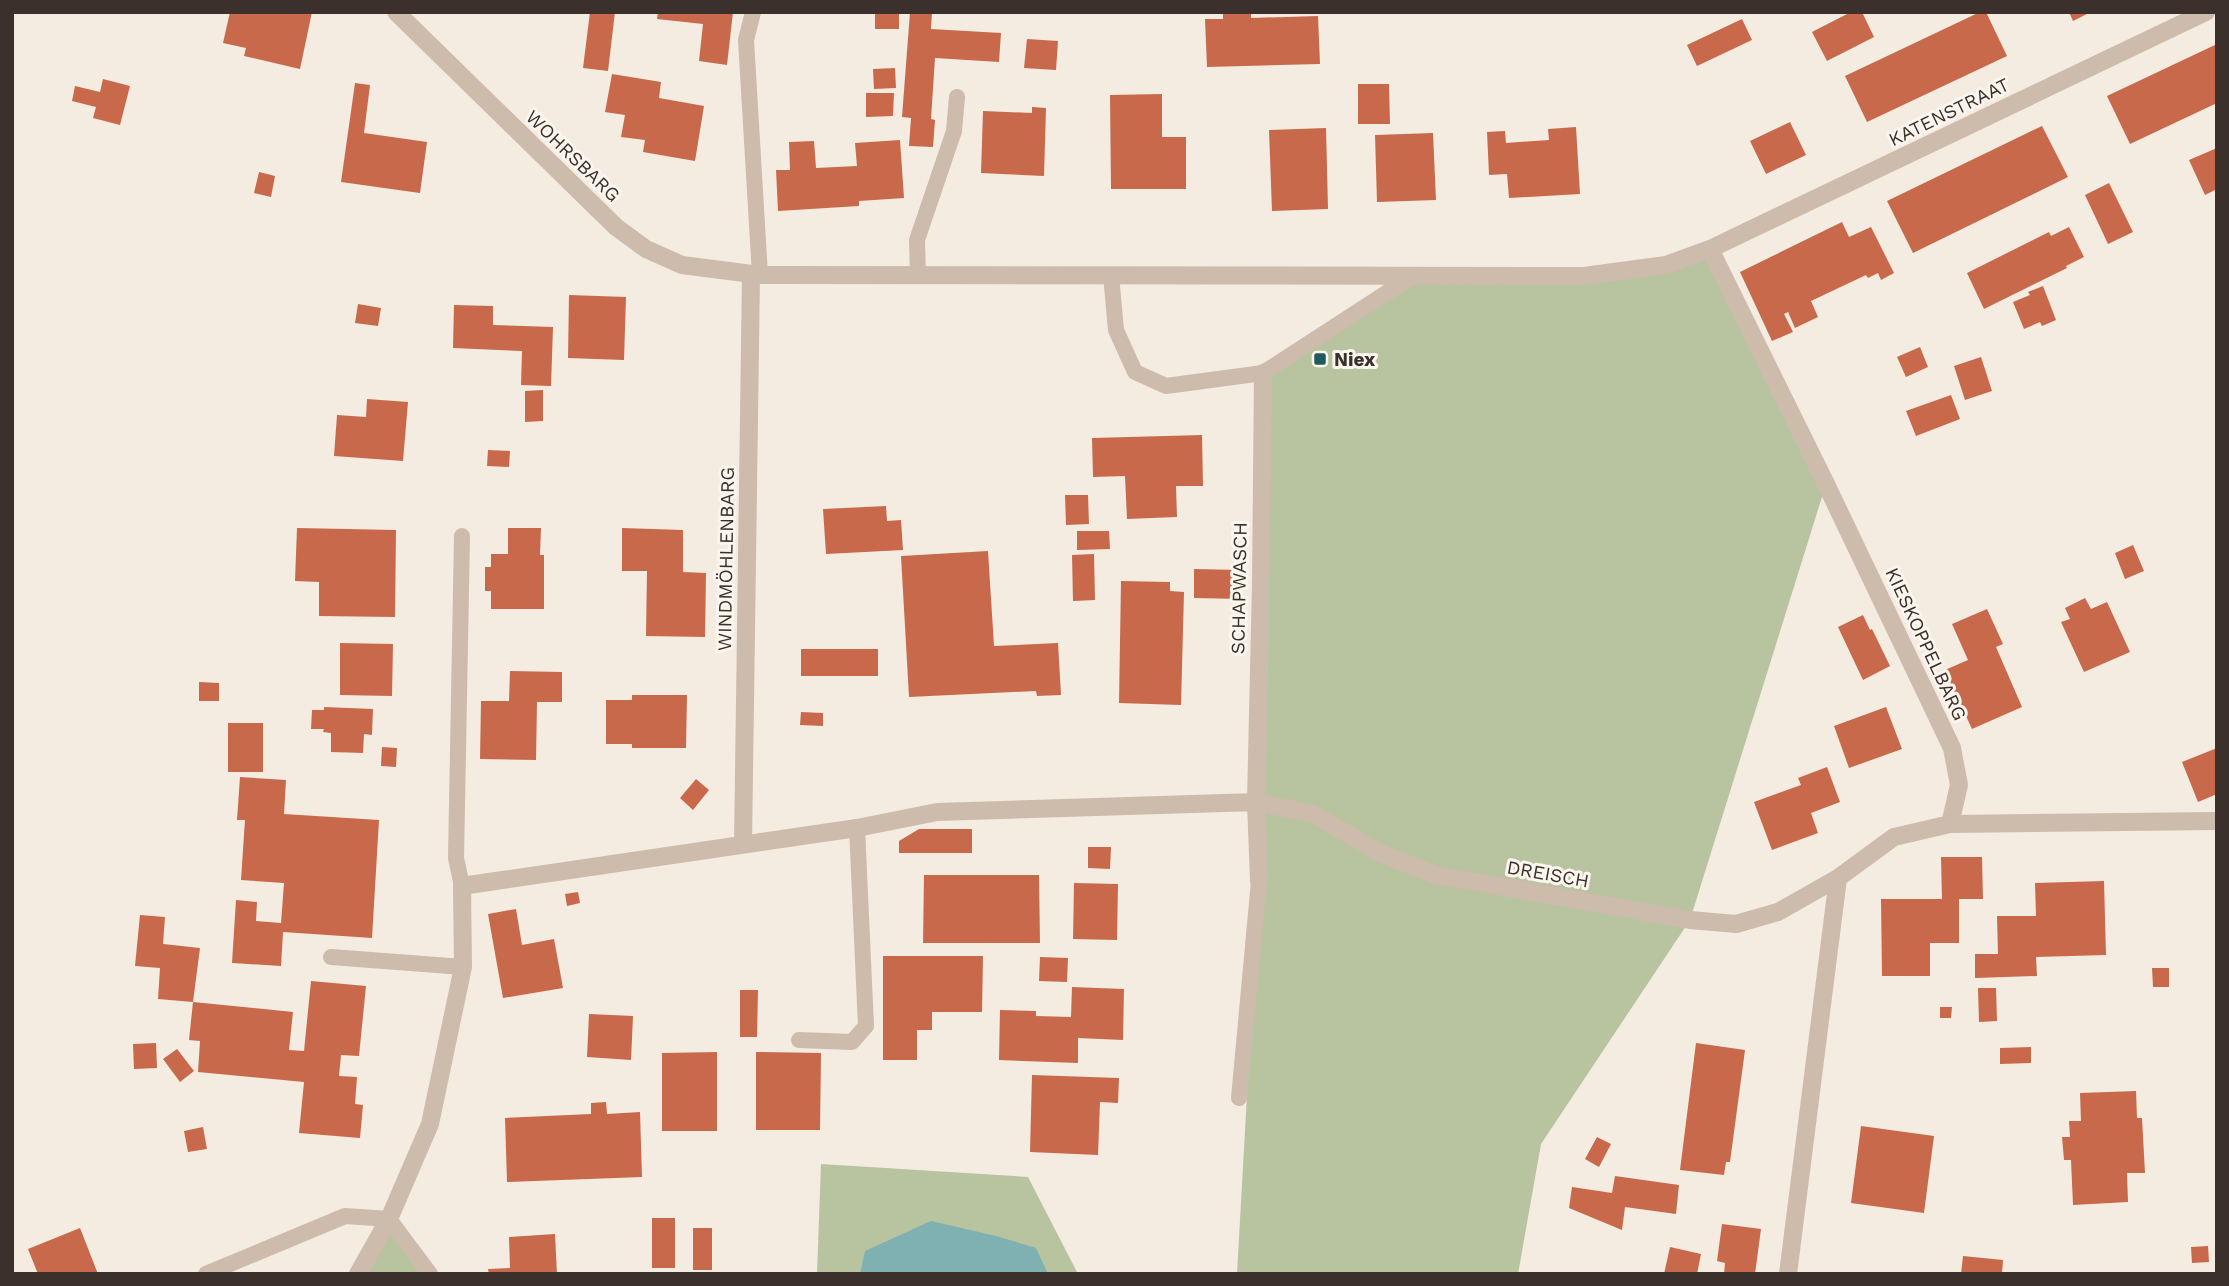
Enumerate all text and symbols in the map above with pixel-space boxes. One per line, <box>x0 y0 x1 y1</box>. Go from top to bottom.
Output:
street label: KATENSTRAAT <box>1885 73 2013 151</box>
street label: WOHRSBARG <box>521 105 625 207</box>
place label: Niex <box>1334 348 1376 371</box>
marker: Niex <box>1312 351 1328 367</box>
street label: WINDMÖHLENBARG <box>713 467 739 651</box>
street label: SCHAPWASCH <box>1226 522 1252 654</box>
street label: KIESKOPPELBARG <box>1880 564 1972 724</box>
street label: DREISCH <box>1505 855 1591 893</box>

